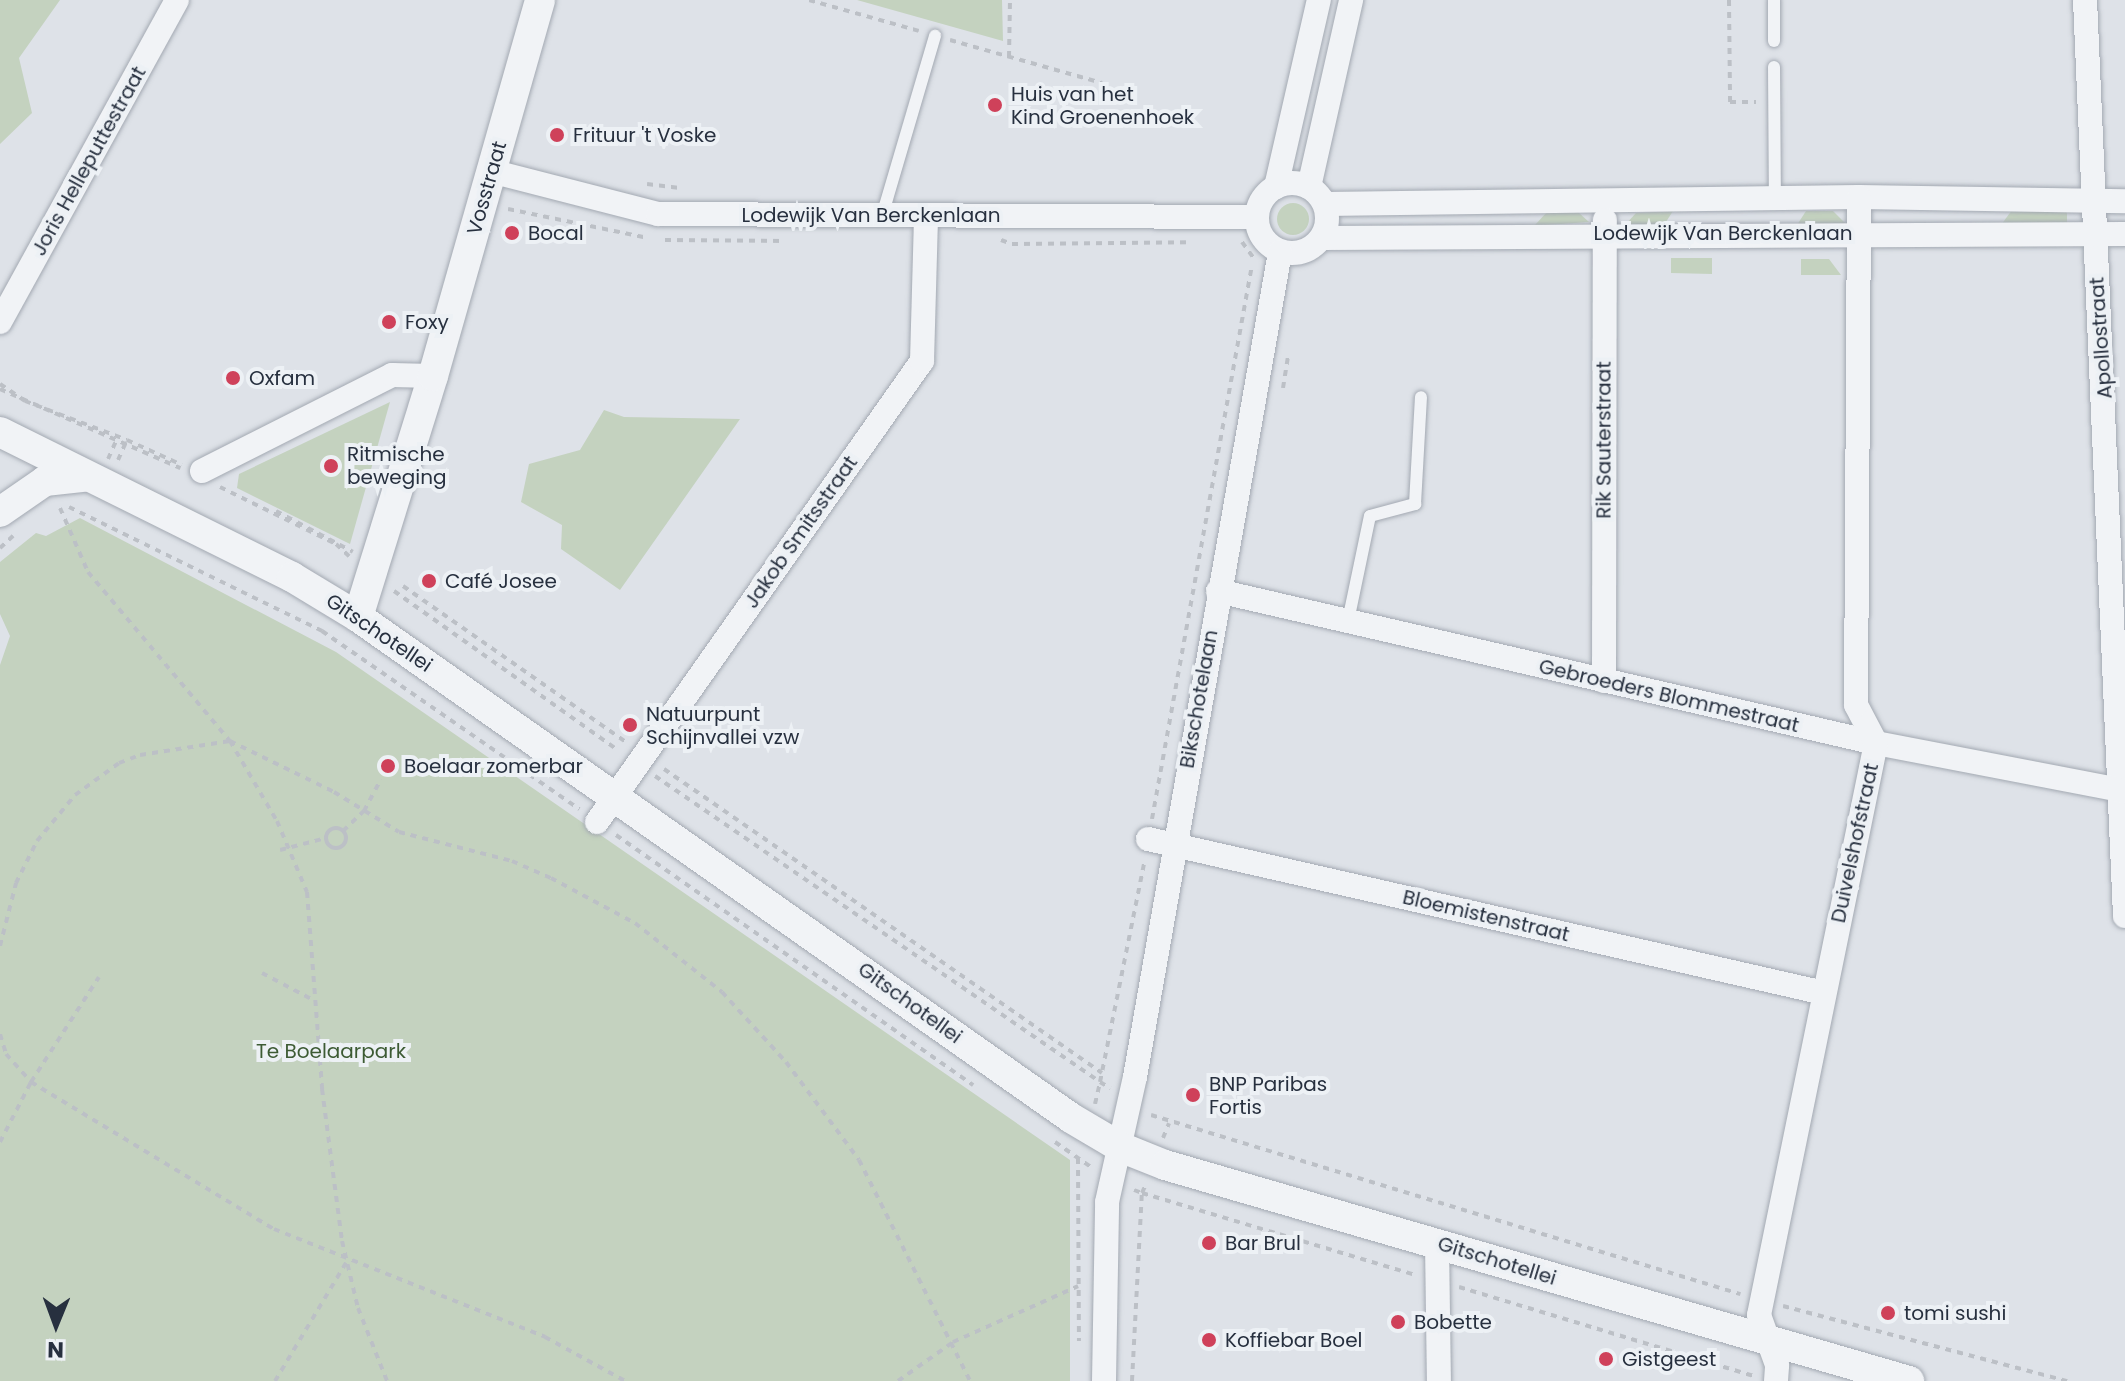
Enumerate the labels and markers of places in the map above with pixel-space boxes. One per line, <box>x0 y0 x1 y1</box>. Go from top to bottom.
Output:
place label: Huis van het Kind Groenenhoek <box>1011 82 1194 129</box>
marker: Huis van het Kind Groenenhoek <box>986 96 1004 114</box>
place label: Frituur 't Voske <box>573 123 716 147</box>
marker: Frituur 't Voske <box>548 126 566 144</box>
place label: Bocal <box>528 221 584 245</box>
marker: Bocal <box>503 224 521 242</box>
place label: Foxy <box>405 310 449 334</box>
marker: Foxy <box>380 313 398 331</box>
place label: Oxfam <box>249 366 315 390</box>
marker: Oxfam <box>224 369 242 387</box>
place label: Ritmische beweging <box>347 442 446 489</box>
marker: Ritmische beweging <box>322 457 340 475</box>
place label: Café Josee <box>445 569 557 593</box>
marker: Café Josee <box>420 572 438 590</box>
place label: Natuurpunt Schijnvallei vzw <box>646 702 799 749</box>
marker: Natuurpunt Schijnvallei vzw <box>621 716 639 734</box>
place label: Boelaar zomerbar <box>404 754 583 778</box>
marker: Boelaar zomerbar <box>379 757 397 775</box>
place label: BNP Paribas Fortis <box>1209 1072 1327 1119</box>
marker: BNP Paribas Fortis <box>1184 1086 1202 1104</box>
place label: Bar Brul <box>1225 1231 1301 1255</box>
marker: Bar Brul <box>1200 1234 1218 1252</box>
place label: tomi sushi <box>1904 1301 2006 1325</box>
marker: tomi sushi <box>1879 1304 1897 1322</box>
place label: Bobette <box>1414 1310 1492 1334</box>
marker: Bobette <box>1389 1313 1407 1331</box>
place label: Koffiebar Boel <box>1225 1328 1362 1352</box>
marker: Koffiebar Boel <box>1200 1331 1218 1349</box>
place label: Gistgeest <box>1622 1347 1716 1371</box>
marker: Gistgeest <box>1597 1350 1615 1368</box>

